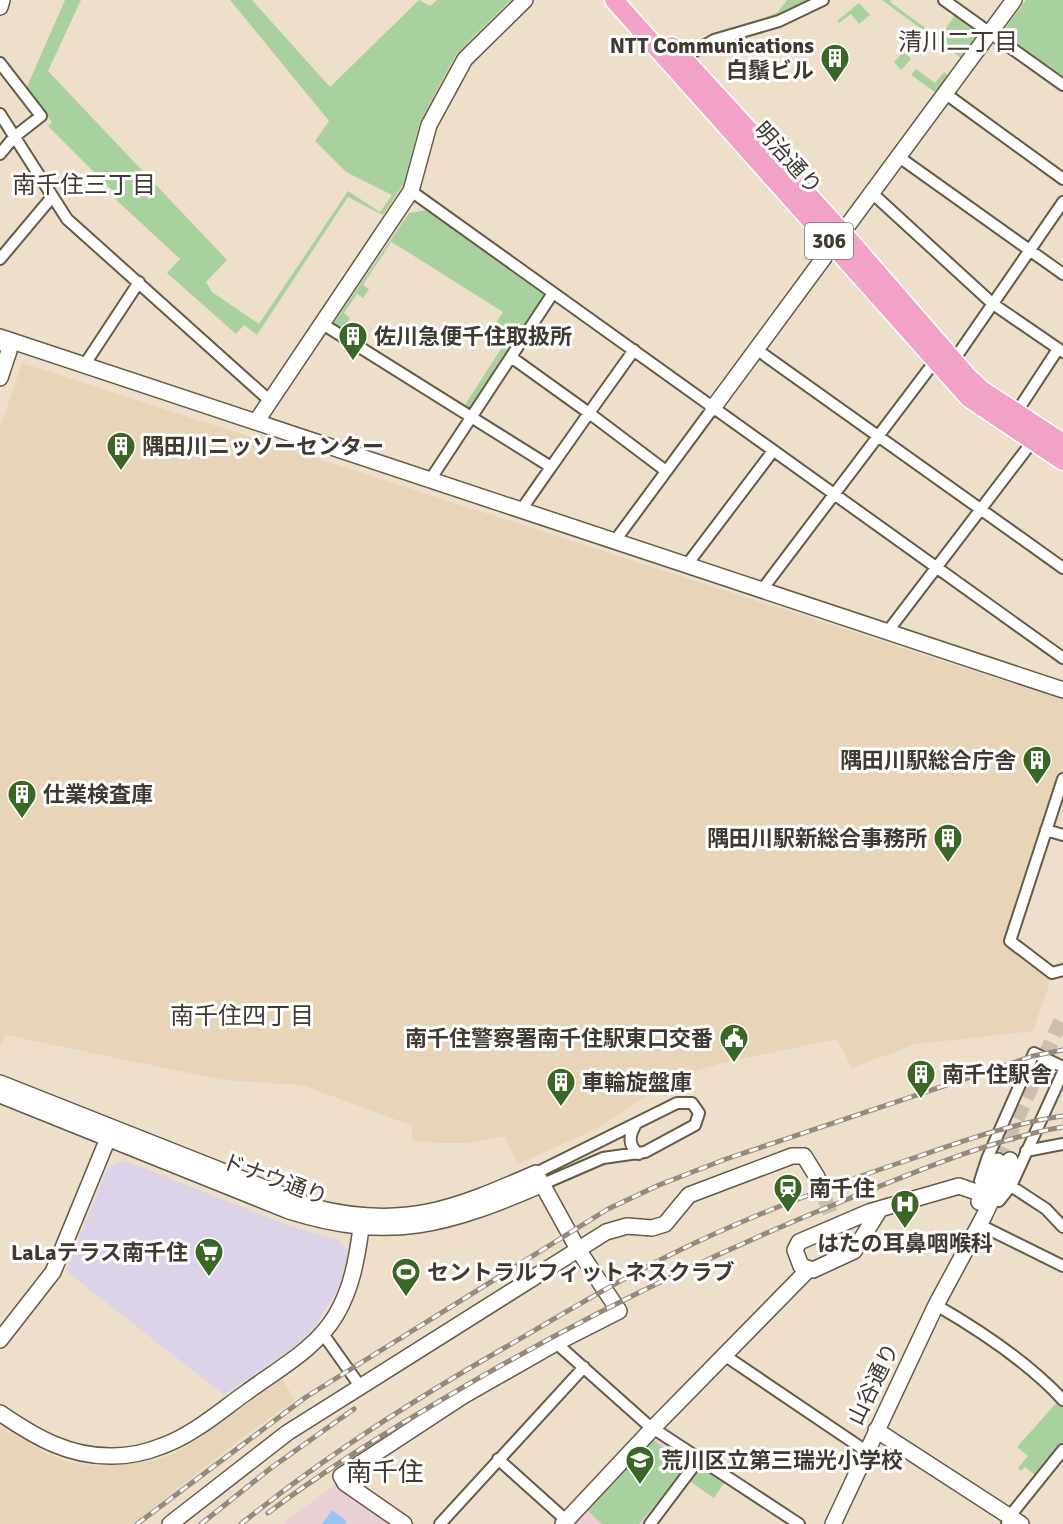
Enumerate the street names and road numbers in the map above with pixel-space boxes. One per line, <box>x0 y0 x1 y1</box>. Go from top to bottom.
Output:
street label: 明治通り <box>749 116 827 200</box>
road number: 306 <box>805 223 853 259</box>
street label: ドナウ通り <box>219 1148 331 1210</box>
street label: 山谷通り <box>842 1339 904 1429</box>

